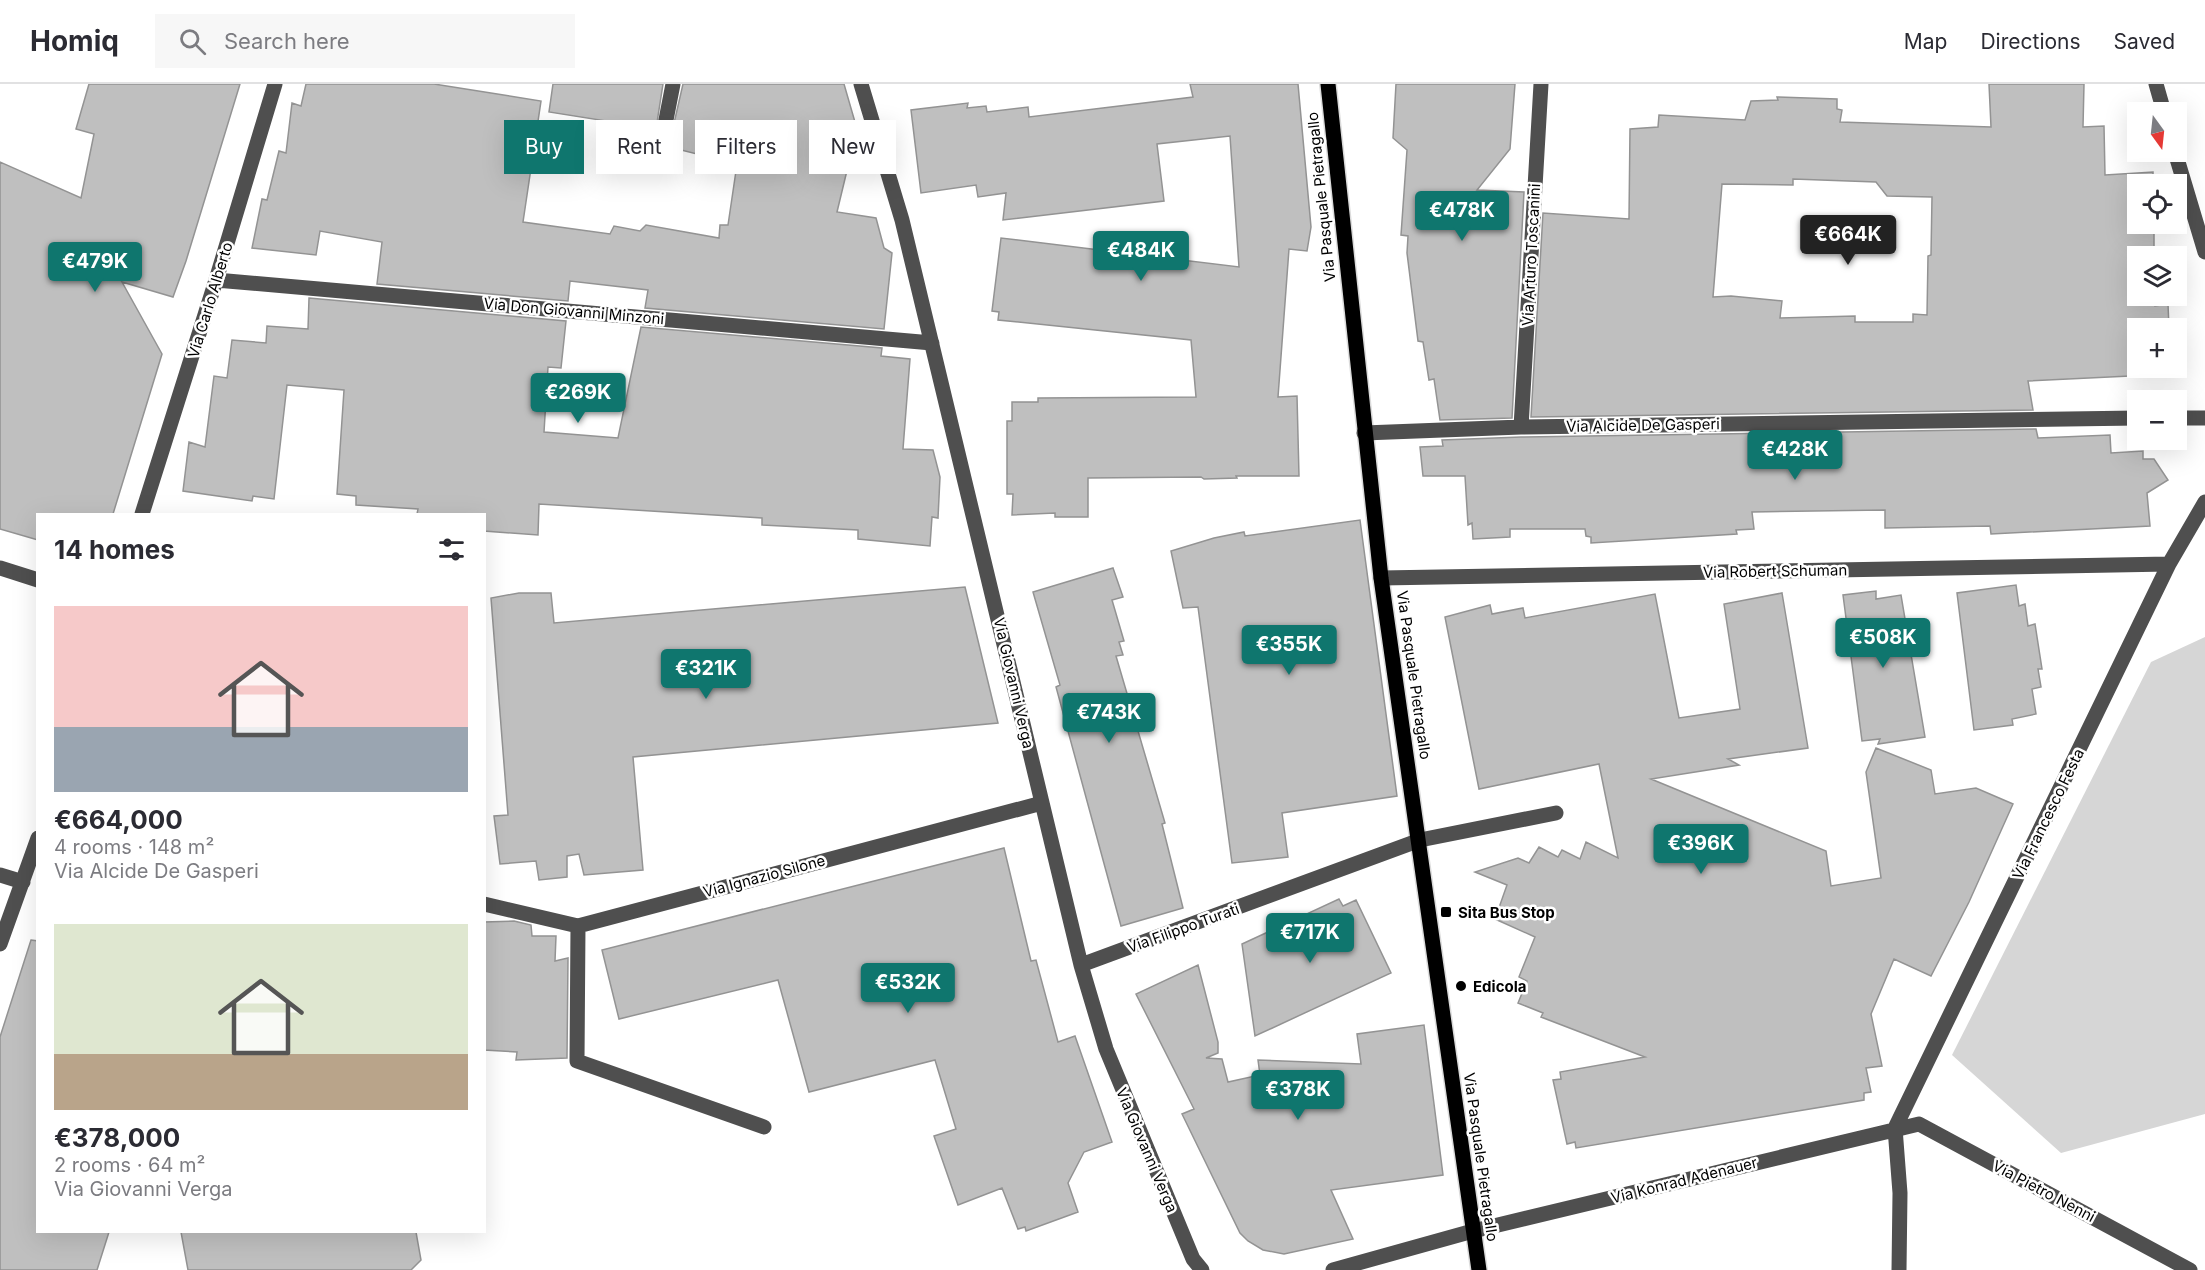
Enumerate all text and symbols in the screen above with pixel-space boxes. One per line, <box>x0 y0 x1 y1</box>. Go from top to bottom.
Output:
search box <box>155 14 575 68</box>
text: Homiq <box>30 24 119 58</box>
icon: search <box>176 25 209 58</box>
text: Search here <box>224 28 350 54</box>
text: Map <box>1904 29 1947 54</box>
text: Directions <box>1980 29 2081 54</box>
text: Saved <box>2114 29 2175 54</box>
north arrow <box>2127 102 2187 162</box>
map controls <box>2127 102 2187 450</box>
street label: Via Pasquale Pietragallo <box>1303 111 1339 283</box>
chip: Buy <box>504 120 584 174</box>
chip: Rent <box>596 120 683 174</box>
chip: Filters <box>695 120 797 174</box>
chip: New <box>809 120 896 174</box>
button: locate <box>2127 174 2187 234</box>
street label: Via Arturo Toscanini <box>1518 183 1544 327</box>
pin: €478K <box>1420 191 1504 242</box>
text: €478K <box>1429 198 1495 222</box>
pin: €664K <box>1806 215 1890 266</box>
text: €664K <box>1814 222 1882 246</box>
pin: €484K <box>1099 231 1183 282</box>
text: €484K <box>1107 238 1175 262</box>
street label: Via Carlo Alberto <box>183 240 237 360</box>
pin: €479K <box>53 242 137 293</box>
button: layers <box>2127 246 2187 306</box>
text: €479K <box>62 249 128 273</box>
street label: Via Don Giovanni Minzoni <box>483 294 665 328</box>
button: + <box>2127 318 2187 378</box>
pin: €269K <box>536 373 620 424</box>
text: €269K <box>545 380 611 404</box>
button: − <box>2127 390 2187 450</box>
street label: Via Alcide De Gasperi <box>1566 414 1720 436</box>
pin: €428K <box>1753 430 1837 481</box>
text: €428K <box>1761 437 1829 461</box>
icon: filters <box>435 533 468 566</box>
text: 14 homes <box>54 534 175 565</box>
street label: Via Robert Schuman <box>1703 560 1847 582</box>
street label: Via Pasquale Pietragallo <box>1393 589 1435 761</box>
street label: Via Giovanni Verga <box>990 616 1038 750</box>
pin: €508K <box>1841 618 1925 669</box>
pin: €355K <box>1247 625 1331 676</box>
text: €508K <box>1849 625 1917 649</box>
text: €355K <box>1256 632 1322 656</box>
icon: home <box>207 645 315 753</box>
pin: €321K <box>664 649 748 700</box>
text: €321K <box>675 656 737 680</box>
pin: €743K <box>1067 693 1151 744</box>
text: €743K <box>1077 700 1141 724</box>
street label: Via Francesco Festa <box>2008 745 2088 883</box>
text: €664,000 <box>54 804 183 835</box>
pin: €396K <box>1659 824 1743 875</box>
text: €396K <box>1668 831 1734 855</box>
text: 4 rooms · 148 m² <box>54 835 214 859</box>
street label: Via Ignazio Silone <box>701 851 827 901</box>
text: Via Alcide De Gasperi <box>54 859 259 883</box>
street label: Via Filippo Turati <box>1124 899 1242 957</box>
place label: Sita Bus Stop <box>1458 903 1555 922</box>
marker: Sita Bus Stop <box>1439 905 1453 919</box>
pin: €717K <box>1268 913 1352 964</box>
text: €717K <box>1280 920 1340 944</box>
icon: home <box>207 963 315 1071</box>
pin: €532K <box>866 963 950 1014</box>
text: €532K <box>875 970 941 994</box>
place label: Edicola <box>1473 977 1526 996</box>
marker: Edicola <box>1454 979 1468 993</box>
pin: €378K <box>1256 1070 1340 1121</box>
street label: Via Pasquale Pietragallo <box>1460 1071 1502 1243</box>
text: €378K <box>1265 1077 1331 1101</box>
street label: Via Giovanni Verga <box>1112 1085 1182 1215</box>
text: €378,000 <box>54 1122 180 1153</box>
text: 2 rooms · 64 m² <box>54 1153 205 1177</box>
street label: Via Konrad Adenauer <box>1609 1153 1760 1207</box>
street label: Via Pietro Nenni <box>1989 1156 2099 1226</box>
text: Via Giovanni Verga <box>54 1177 232 1201</box>

